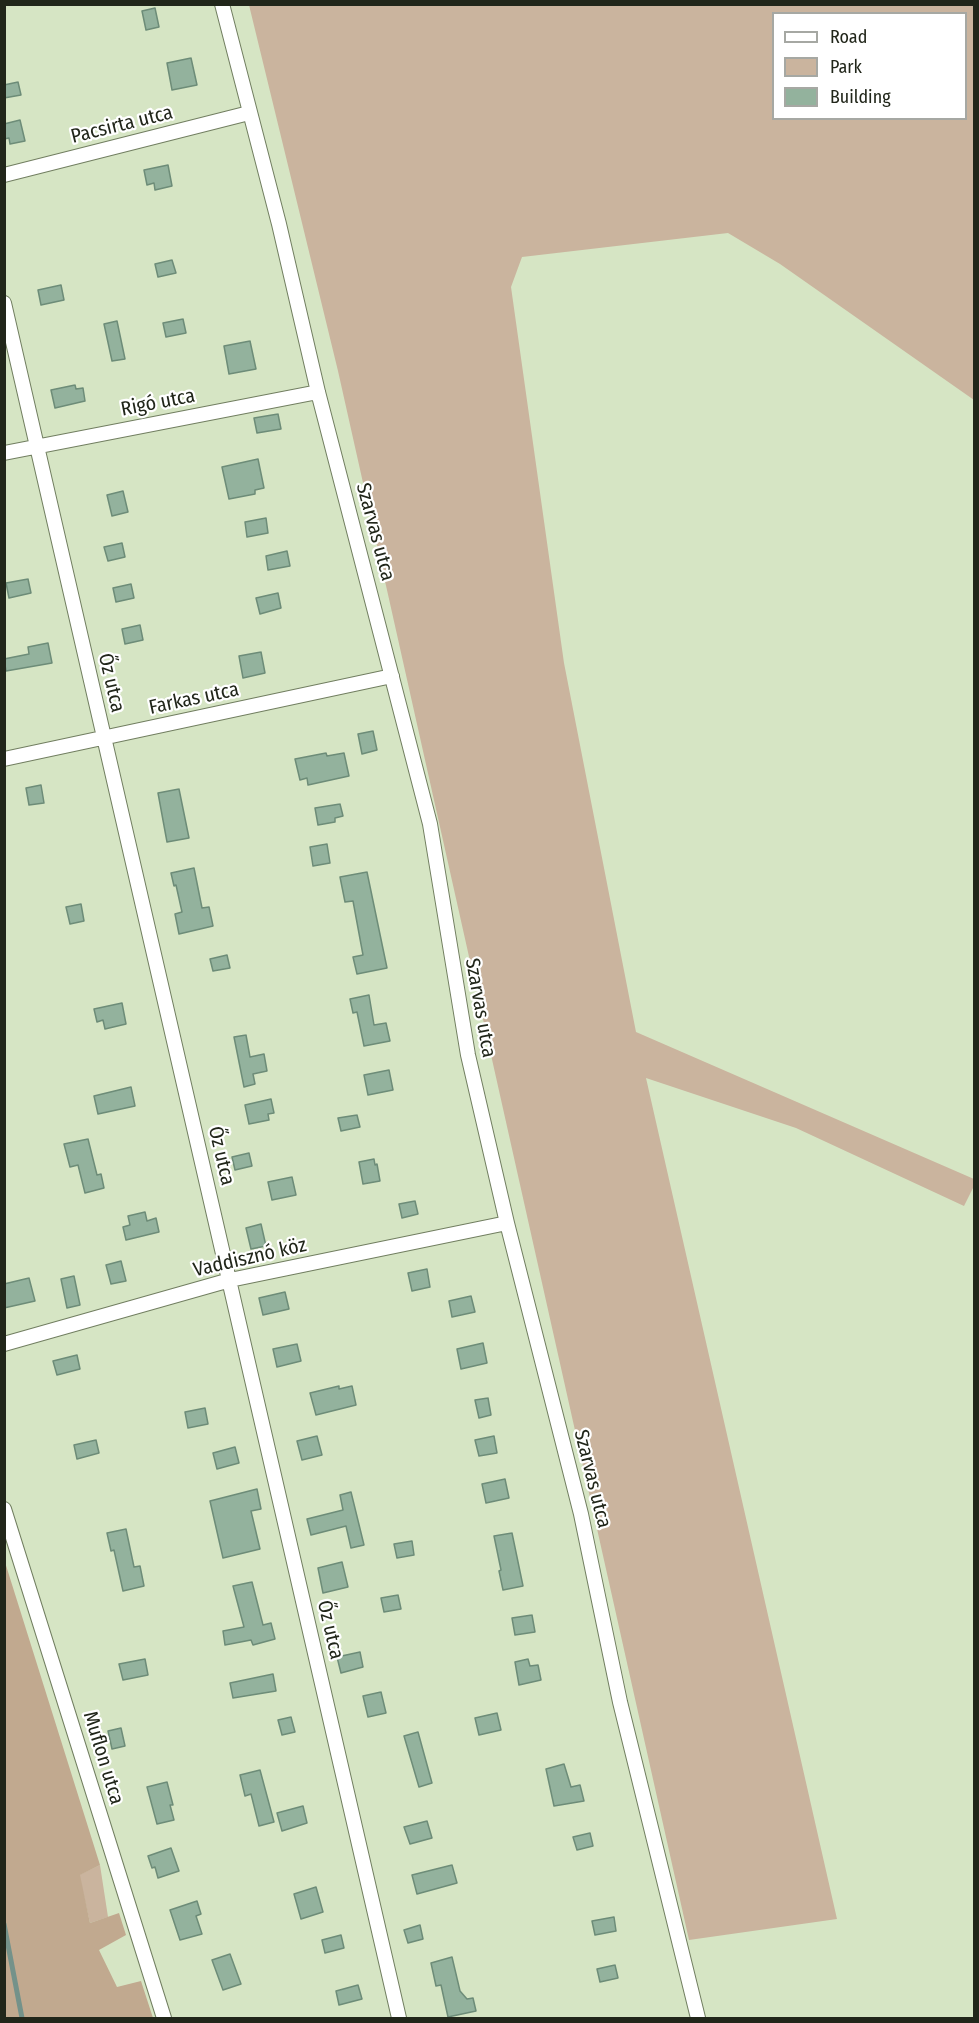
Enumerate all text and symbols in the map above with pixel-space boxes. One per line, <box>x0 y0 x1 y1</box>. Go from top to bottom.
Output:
legend <box>772 12 967 120</box>
text: Road <box>830 26 867 48</box>
text: Park <box>830 56 862 78</box>
text: Building <box>830 86 891 108</box>
street label: Pacsirta utca <box>69 101 175 149</box>
street label: Rigó utca <box>119 384 197 422</box>
street label: Szarvas utca <box>350 480 400 584</box>
street label: Őz utca <box>93 651 129 715</box>
street label: Farkas utca <box>147 678 241 720</box>
street label: Szarvas utca <box>459 956 501 1060</box>
street label: Őz utca <box>203 1124 239 1188</box>
street label: Vaddisznó köz <box>191 1233 309 1283</box>
street label: Szarvas utca <box>568 1427 616 1531</box>
street label: Őz utca <box>312 1598 348 1662</box>
street label: Muflon utca <box>77 1709 129 1807</box>

